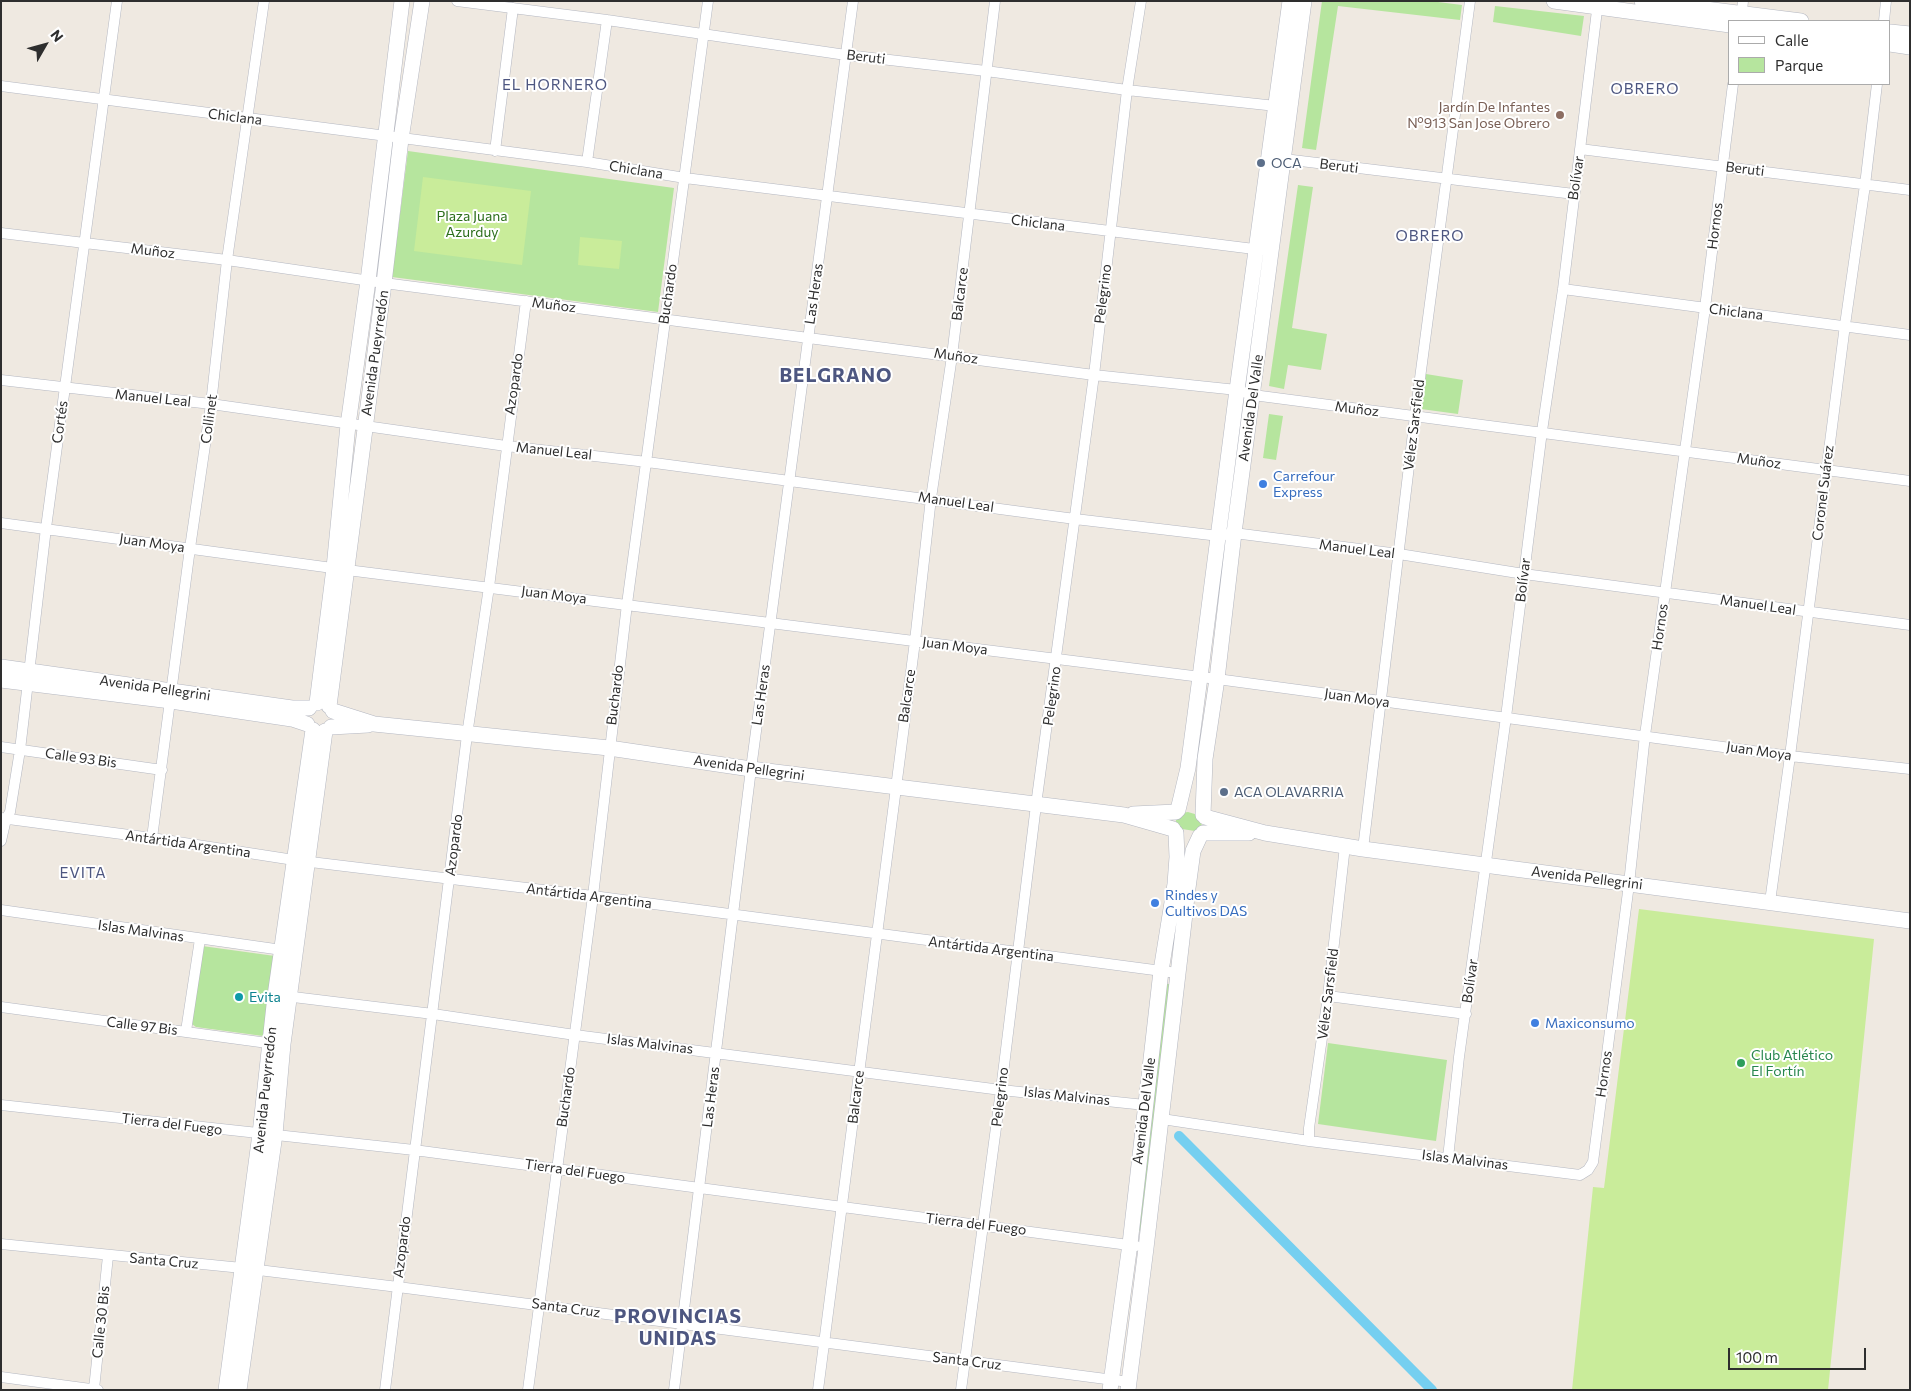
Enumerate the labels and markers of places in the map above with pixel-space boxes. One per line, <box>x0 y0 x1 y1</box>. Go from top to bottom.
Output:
place label: Jardín De Infantes Nº913 San Jose Obrero <box>1407 99 1550 132</box>
marker: Jardín De Infantes Nº913 San Jose Obrero <box>1554 109 1566 121</box>
place label: OCA <box>1271 155 1302 171</box>
marker: OCA <box>1255 157 1267 169</box>
place label: Carrefour Express <box>1273 468 1335 501</box>
marker: Carrefour Express <box>1257 478 1269 490</box>
place label: ACA OLAVARRIA <box>1234 784 1344 800</box>
marker: ACA OLAVARRIA <box>1218 786 1230 798</box>
place label: Rindes y Cultivos DAS <box>1165 887 1247 920</box>
marker: Rindes y Cultivos DAS <box>1149 897 1161 909</box>
place label: Evita <box>249 989 281 1005</box>
marker: Evita <box>233 991 245 1003</box>
place label: Maxiconsumo <box>1545 1015 1635 1031</box>
marker: Maxiconsumo <box>1529 1017 1541 1029</box>
place label: Club Atlético El Fortín <box>1751 1047 1833 1080</box>
marker: Club Atlético El Fortín <box>1735 1057 1747 1069</box>

